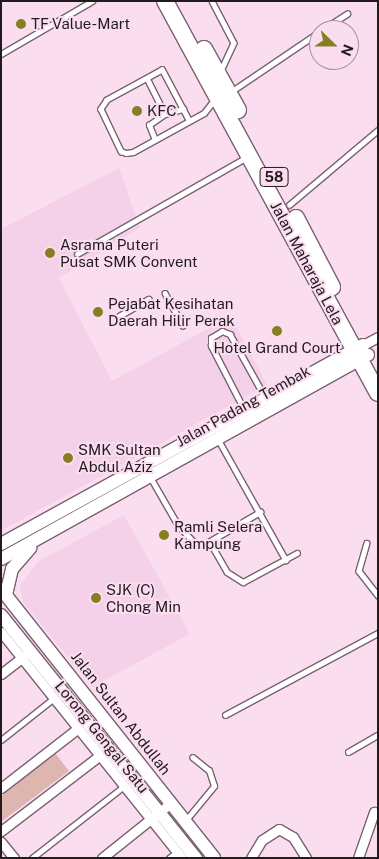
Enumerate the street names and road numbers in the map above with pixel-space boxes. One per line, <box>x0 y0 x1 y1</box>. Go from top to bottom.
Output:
road number: 58 <box>259 166 289 188</box>
street label: Jalan Maharaja Lela <box>267 198 347 328</box>
street label: Jalan Padang Tembak <box>173 362 313 450</box>
street label: Jalan Sultan Abdullah <box>67 648 175 778</box>
street label: Lorong Gengal Satu <box>51 677 153 797</box>

